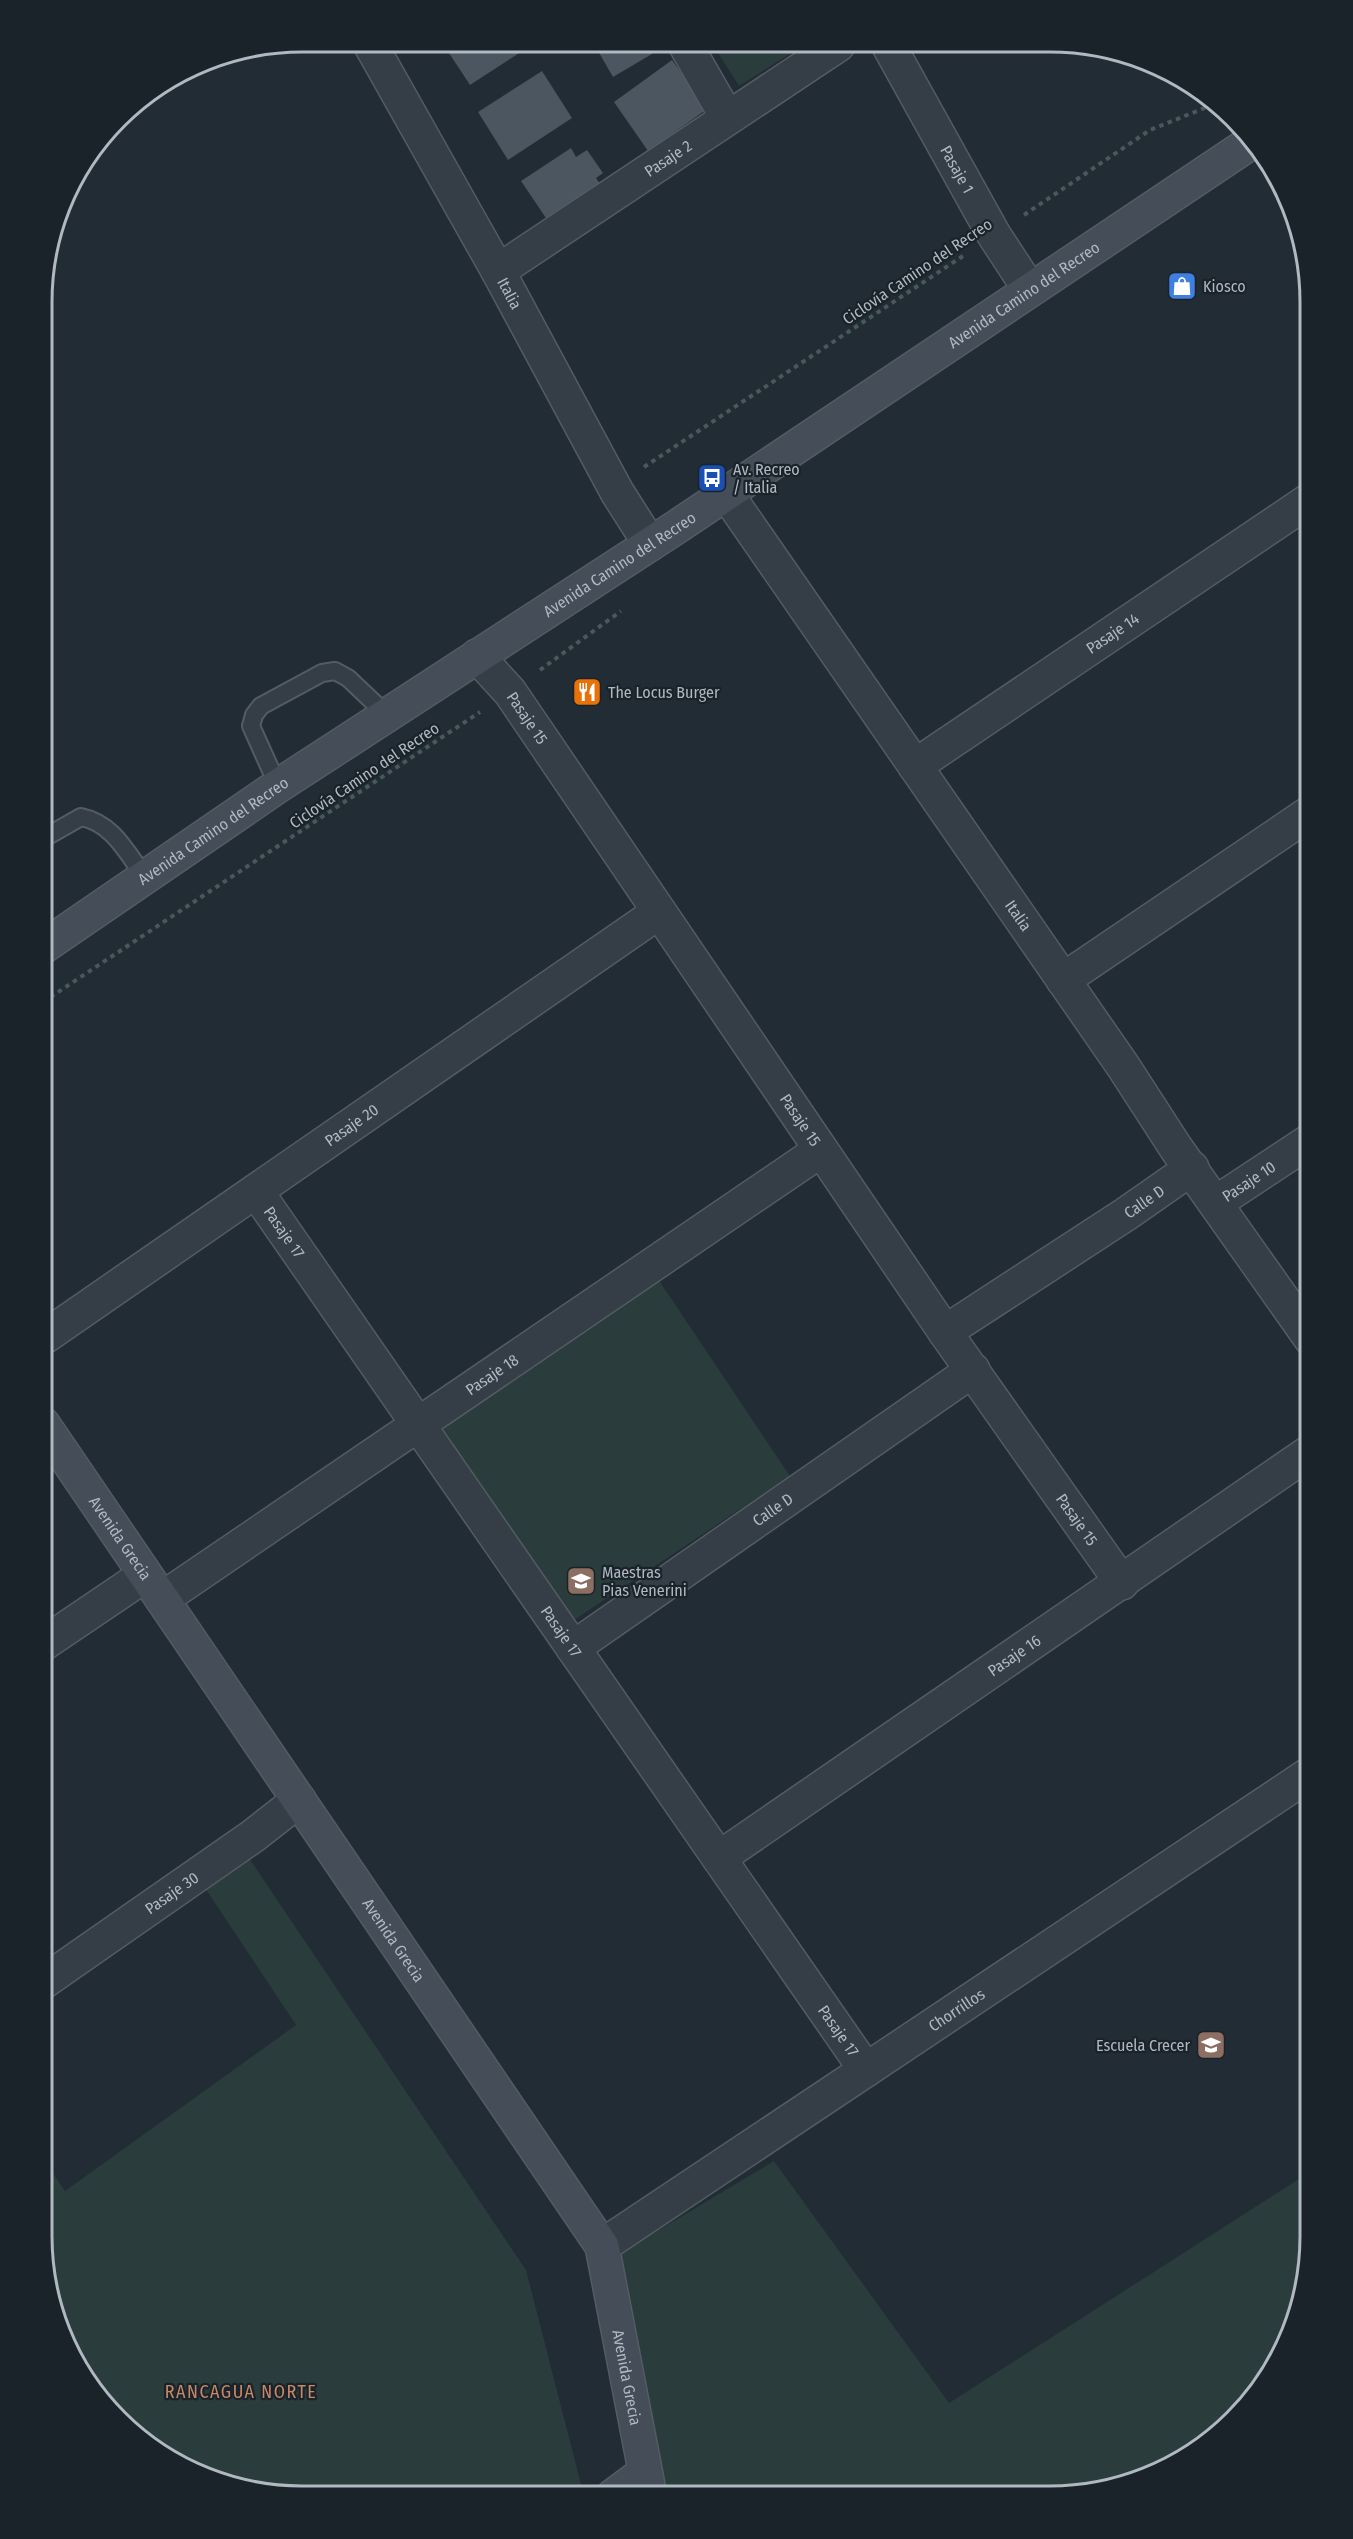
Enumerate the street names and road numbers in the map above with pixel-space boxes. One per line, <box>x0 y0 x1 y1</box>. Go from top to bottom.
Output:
street label: Pasaje 2 <box>641 136 695 181</box>
street label: Pasaje 1 <box>936 142 978 197</box>
street label: Ciclovía Camino del Recreo <box>839 214 996 329</box>
street label: Avenida Camino del Recreo <box>945 238 1103 352</box>
street label: Italia <box>493 274 526 313</box>
street label: Avenida Camino del Recreo <box>540 508 699 621</box>
street label: Pasaje 14 <box>1083 609 1143 658</box>
street label: Pasaje 15 <box>503 688 552 748</box>
street label: Ciclovía Camino del Recreo <box>286 718 443 833</box>
street label: Avenida Camino del Recreo <box>134 773 292 889</box>
street label: Italia <box>1001 897 1036 935</box>
street label: Pasaje 15 <box>776 1090 825 1150</box>
street label: Pasaje 20 <box>321 1100 382 1150</box>
street label: Pasaje 10 <box>1219 1157 1279 1206</box>
street label: Calle D <box>1120 1181 1168 1223</box>
street label: Pasaje 17 <box>260 1203 309 1262</box>
street label: Pasaje 18 <box>462 1350 522 1399</box>
street label: Calle D <box>749 1489 797 1530</box>
street label: Pasaje 15 <box>1052 1490 1102 1549</box>
street label: Avenida Grecia <box>85 1493 155 1584</box>
street label: Pasaje 17 <box>537 1602 586 1661</box>
street label: Pasaje 16 <box>984 1631 1044 1680</box>
street label: Pasaje 30 <box>141 1868 202 1918</box>
street label: Avenida Grecia <box>358 1895 429 1986</box>
street label: Chorrillos <box>925 1984 989 2036</box>
street label: Pasaje 17 <box>814 2002 863 2061</box>
street label: Avenida Grecia <box>608 2328 645 2427</box>

